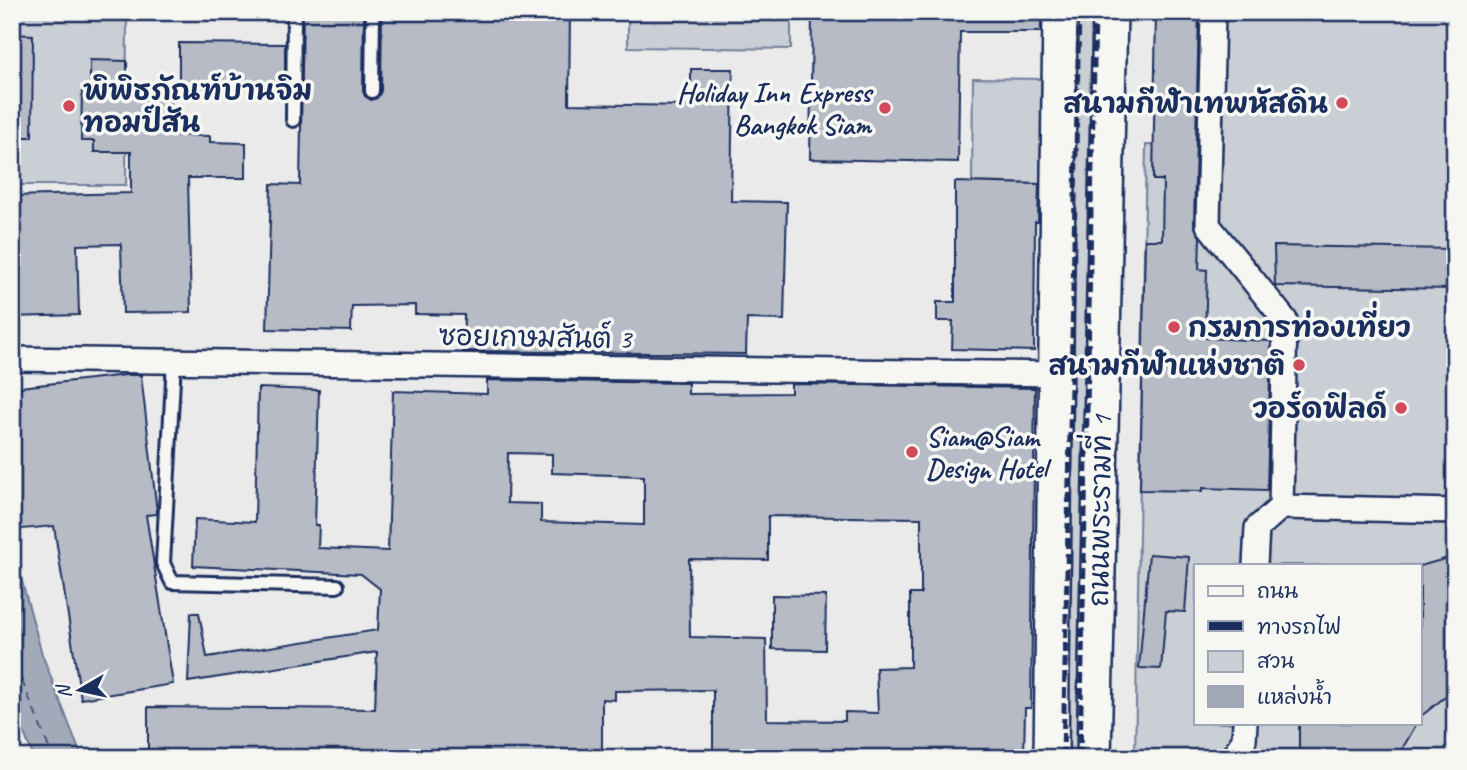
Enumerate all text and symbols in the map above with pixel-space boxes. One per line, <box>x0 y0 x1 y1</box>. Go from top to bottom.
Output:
place label: พิพิธภัณฑ์บ้านจิม ทอมป์สัน <box>83 72 312 140</box>
place label: Holiday Inn Express Bangkok Siam <box>677 75 874 142</box>
place label: สนามกีฬาเทพหัสดิน <box>1063 86 1328 121</box>
marker: สนามกีฬาเทพหัสดิน <box>1334 95 1350 111</box>
marker: พิพิธภัณฑ์บ้านจิม ทอมป์สัน <box>61 98 77 114</box>
marker: Holiday Inn Express Bangkok Siam <box>877 100 893 116</box>
place label: กรมการท่องเที่ยว <box>1188 301 1411 345</box>
street label: ซอยเกษมสันต์ 3 <box>438 316 634 356</box>
marker: กรมการท่องเที่ยว <box>1166 319 1182 335</box>
place label: สนามกีฬาแห่งชาติ <box>1049 348 1285 383</box>
marker: สนามกีฬาแห่งชาติ <box>1291 357 1307 373</box>
place label: วอร์ดฟิลด์ <box>1253 390 1387 426</box>
marker: วอร์ดฟิลด์ <box>1393 400 1409 416</box>
street label: ถนนพระรามที่ 1 <box>1072 413 1119 607</box>
place label: Siam@Siam Design Hotel <box>926 419 1052 486</box>
marker: Siam@Siam Design Hotel <box>904 444 920 460</box>
legend <box>1194 564 1422 724</box>
text: ถนน <box>1257 578 1298 604</box>
text: ทางรถไฟ <box>1257 614 1342 640</box>
text: สวน <box>1257 648 1294 674</box>
north arrow <box>46 654 116 724</box>
text: แหล่งน้ำ <box>1257 678 1332 710</box>
text: N <box>51 682 77 700</box>

